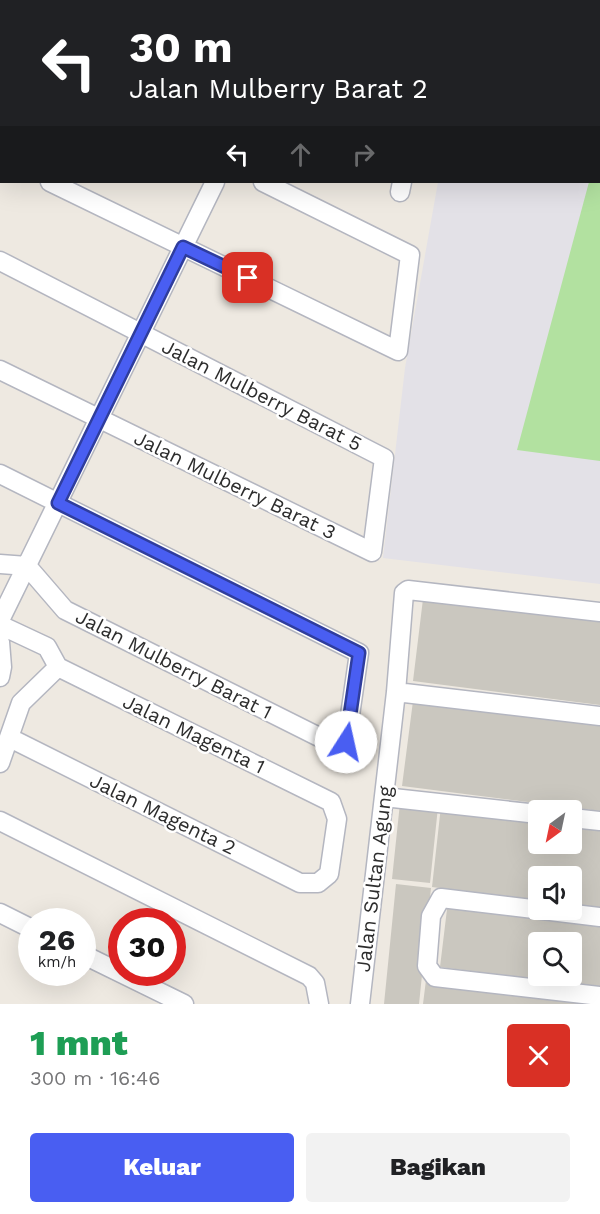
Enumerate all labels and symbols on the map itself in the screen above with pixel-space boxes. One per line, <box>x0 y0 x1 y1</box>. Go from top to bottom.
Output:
pin <box>222 252 273 303</box>
street label: Jalan Mulberry Barat 5 <box>158 334 366 456</box>
street label: Jalan Mulberry Barat 3 <box>130 426 340 544</box>
street label: Jalan Mulberry Barat 1 <box>72 604 276 724</box>
street label: Jalan Magenta 1 <box>119 689 269 779</box>
position arrow <box>314 710 378 774</box>
street label: Jalan Magenta 2 <box>86 768 240 860</box>
street label: Jalan Sultan Agung <box>351 784 397 973</box>
north arrow <box>528 800 582 854</box>
speed limit sign: 30 <box>108 908 186 986</box>

